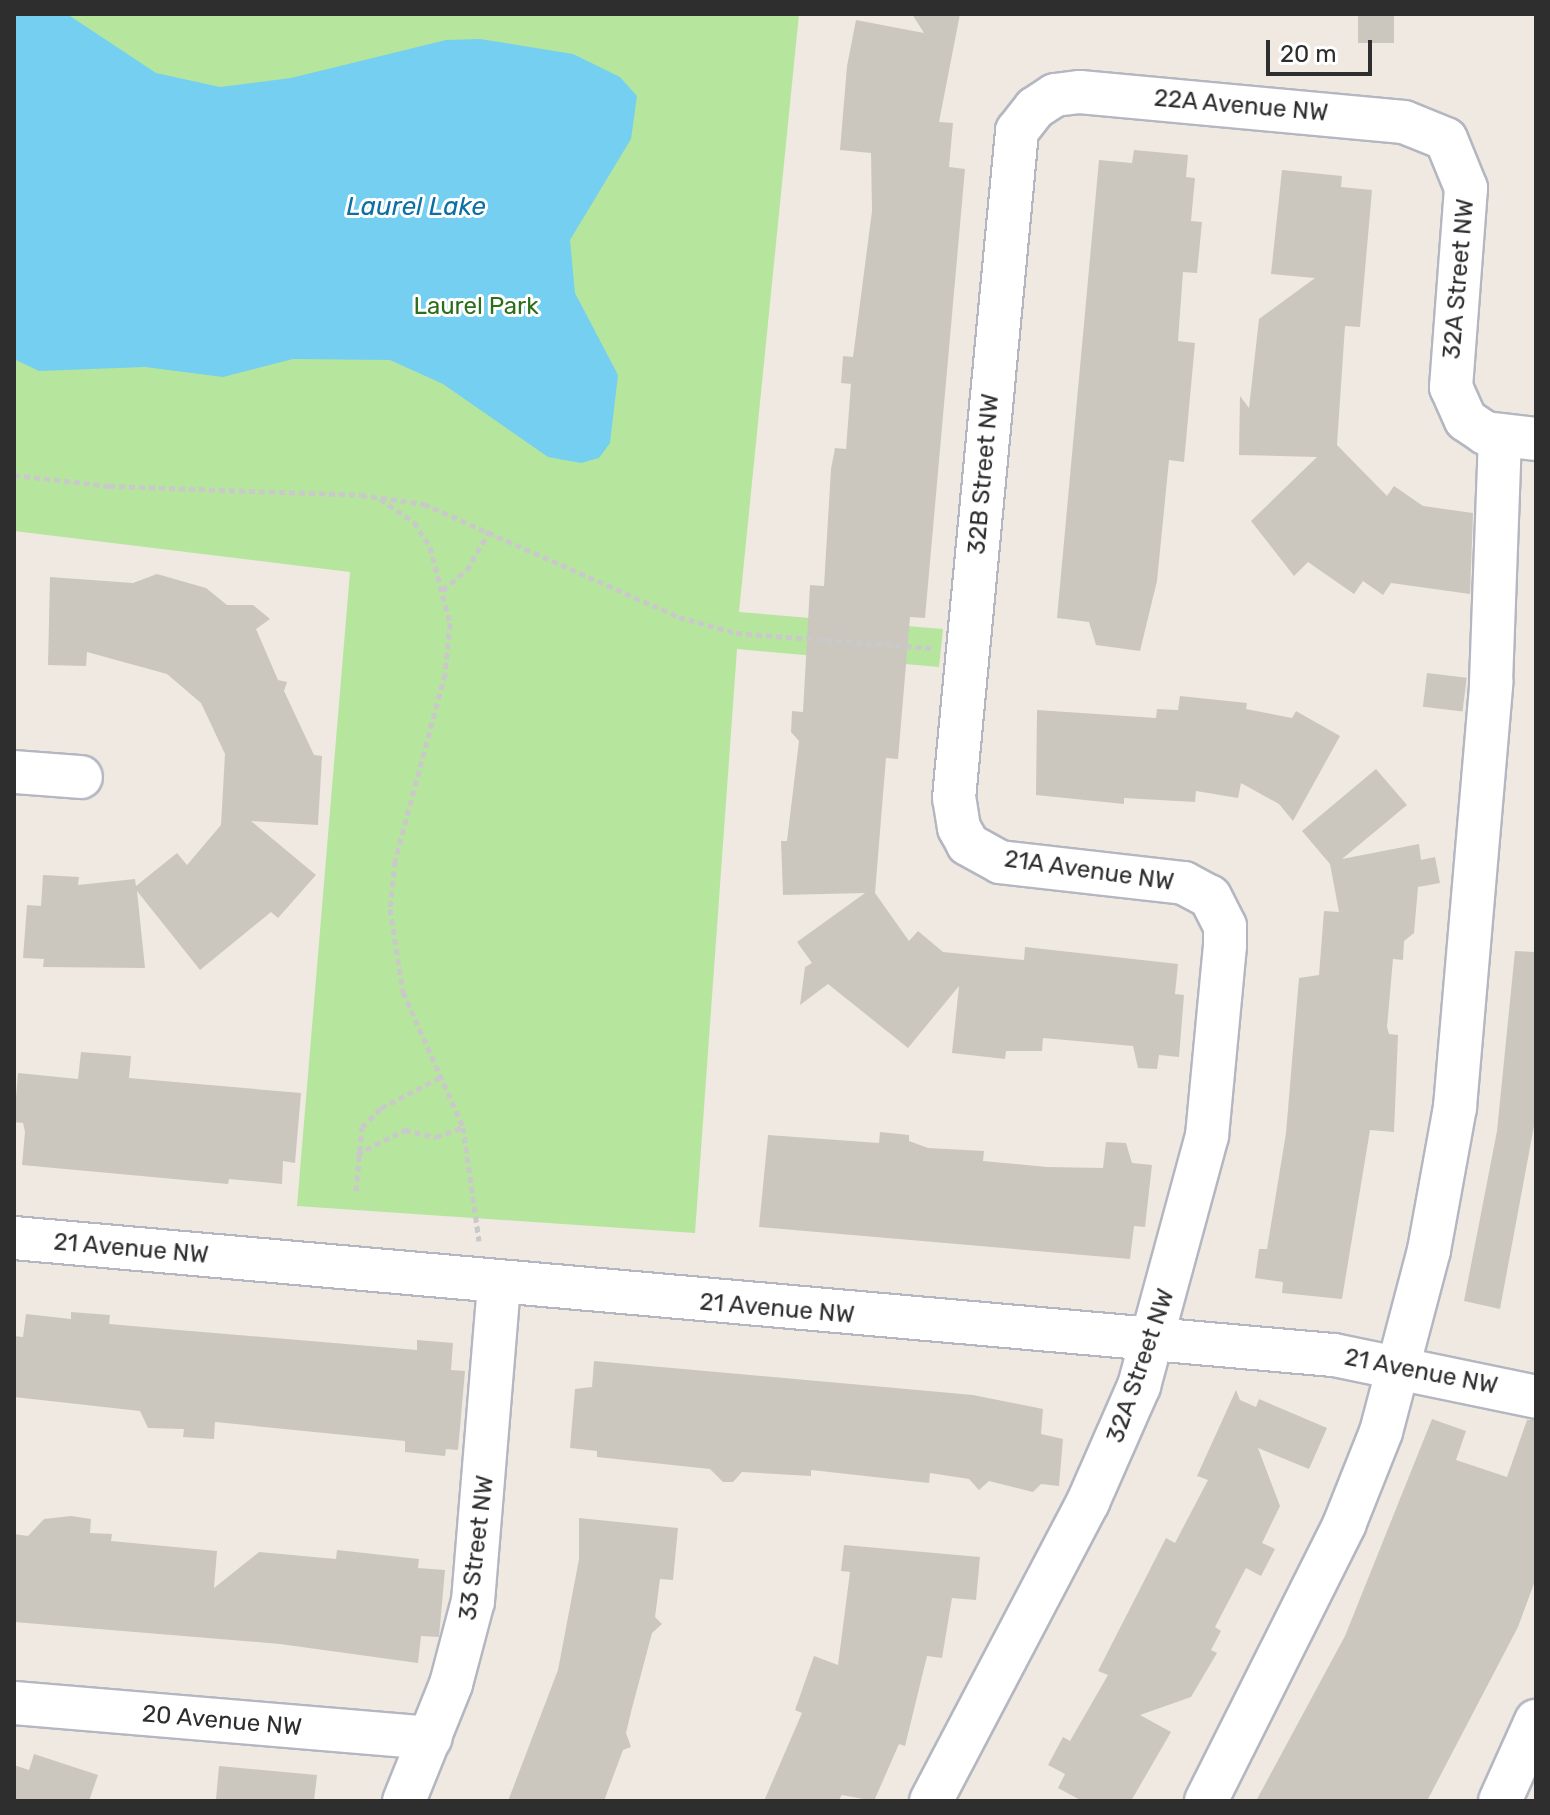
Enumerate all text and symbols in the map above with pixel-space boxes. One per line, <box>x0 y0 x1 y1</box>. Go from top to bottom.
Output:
scale bar <box>1270 24 1376 74</box>
text: 20 m <box>1280 40 1337 68</box>
street label: 22A Avenue NW <box>1152 84 1330 128</box>
water label: Laurel Lake <box>346 191 486 223</box>
street label: 32A Street NW <box>1438 197 1480 361</box>
park label: Laurel Park <box>413 293 539 321</box>
street label: 32B Street NW <box>963 392 1005 556</box>
street label: 21A Avenue NW <box>1002 845 1176 897</box>
street label: 21 Avenue NW <box>52 1228 210 1270</box>
street label: 32A Street NW <box>1101 1285 1181 1447</box>
street label: 21 Avenue NW <box>698 1288 856 1330</box>
street label: 21 Avenue NW <box>1342 1343 1500 1401</box>
street label: 33 Street NW <box>454 1474 500 1622</box>
street label: 20 Avenue NW <box>141 1700 303 1742</box>

